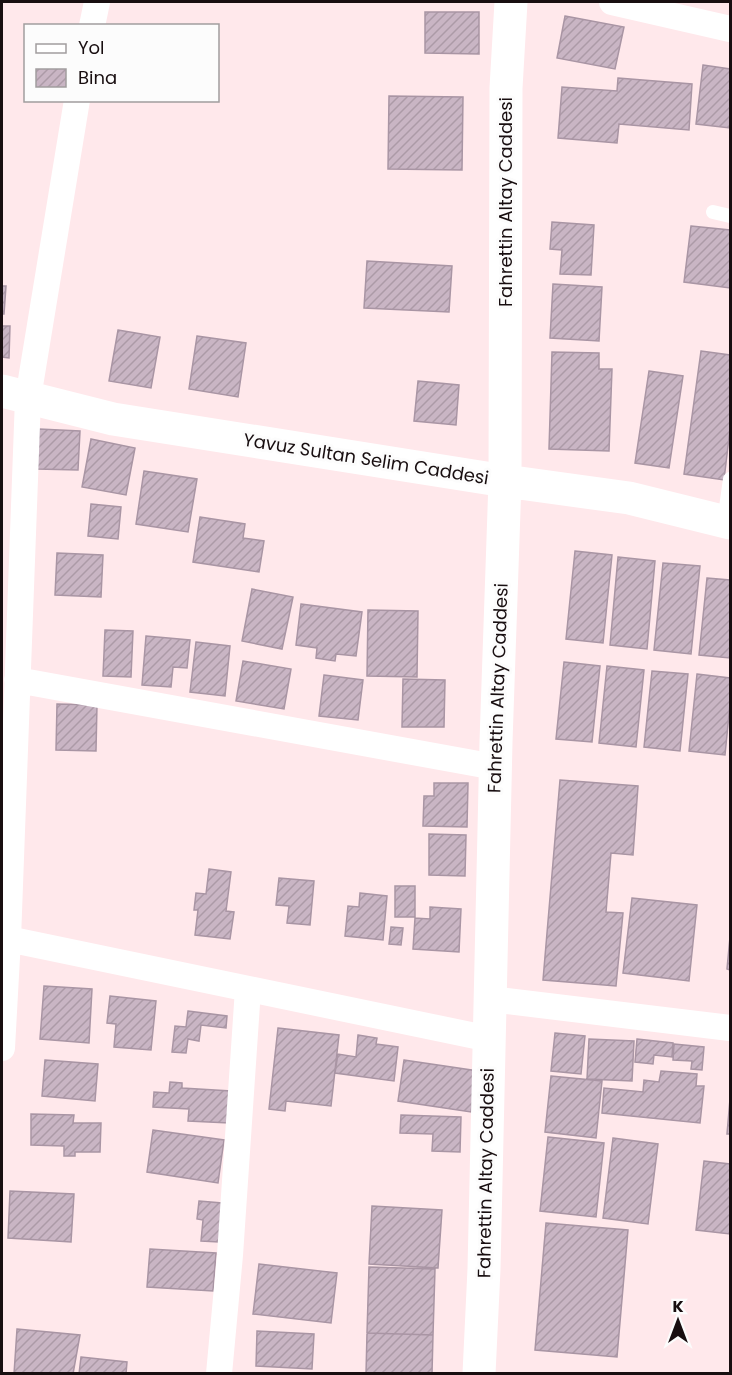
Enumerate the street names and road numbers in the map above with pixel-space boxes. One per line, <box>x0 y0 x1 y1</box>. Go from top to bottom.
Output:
street label: Fahrettin Altay Caddesi <box>493 97 518 307</box>
street label: Yavuz Sultan Selim Caddesi <box>242 427 491 490</box>
street label: Fahrettin Altay Caddesi <box>481 583 514 793</box>
street label: Fahrettin Altay Caddesi <box>471 1068 500 1278</box>

